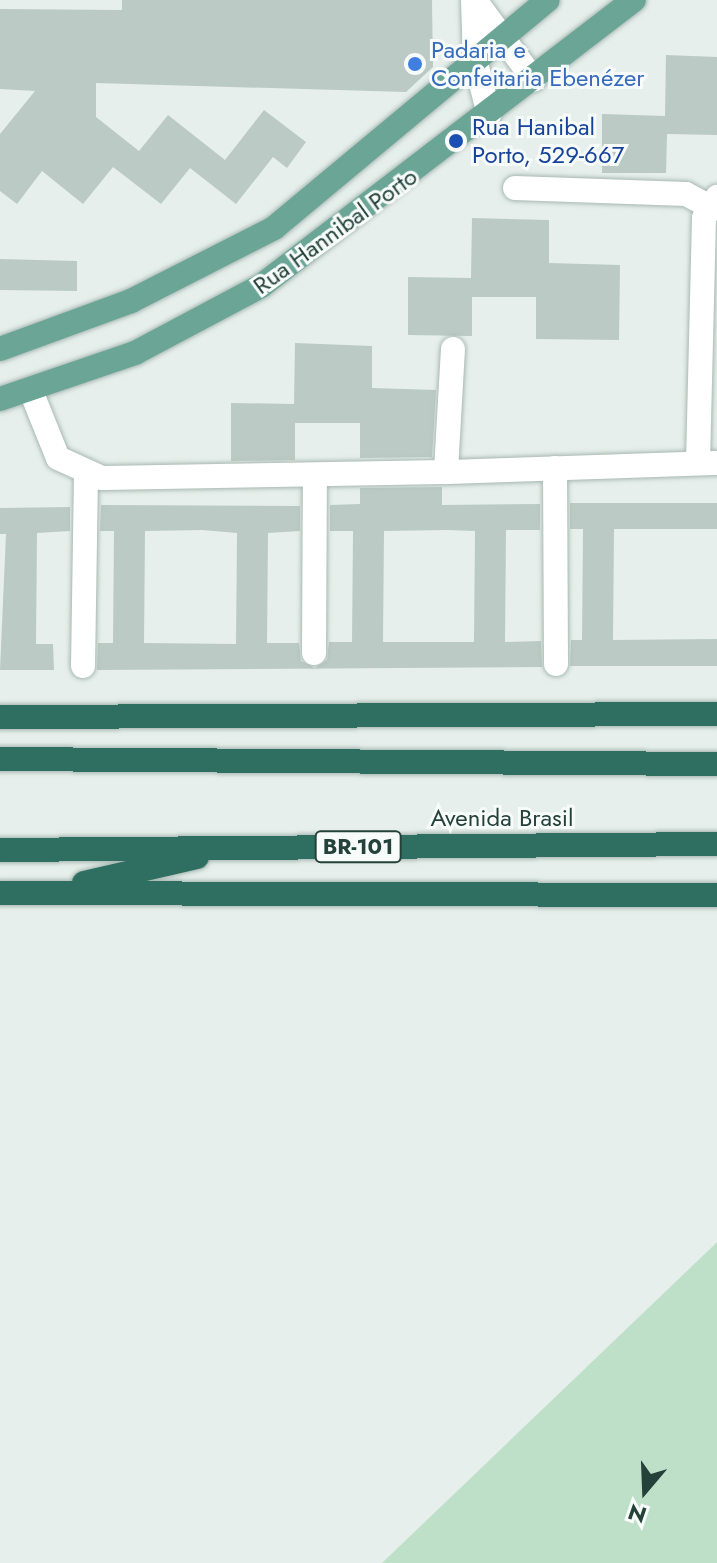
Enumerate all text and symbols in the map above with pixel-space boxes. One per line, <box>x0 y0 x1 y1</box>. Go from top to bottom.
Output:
place label: Padaria e Confeitaria Ebenézer <box>431 36 645 92</box>
marker: Padaria e Confeitaria Ebenézer <box>406 55 424 73</box>
place label: Rua Hanibal Porto, 529-667 <box>472 113 624 169</box>
marker: Rua Hanibal Porto, 529-667 <box>447 132 465 150</box>
street label: Rua Hannibal Porto <box>247 162 423 300</box>
street label: Avenida Brasil <box>430 804 574 832</box>
road number: BR-101 <box>314 829 402 865</box>
north arrow <box>605 1451 685 1531</box>
text: N <box>624 1496 651 1532</box>

